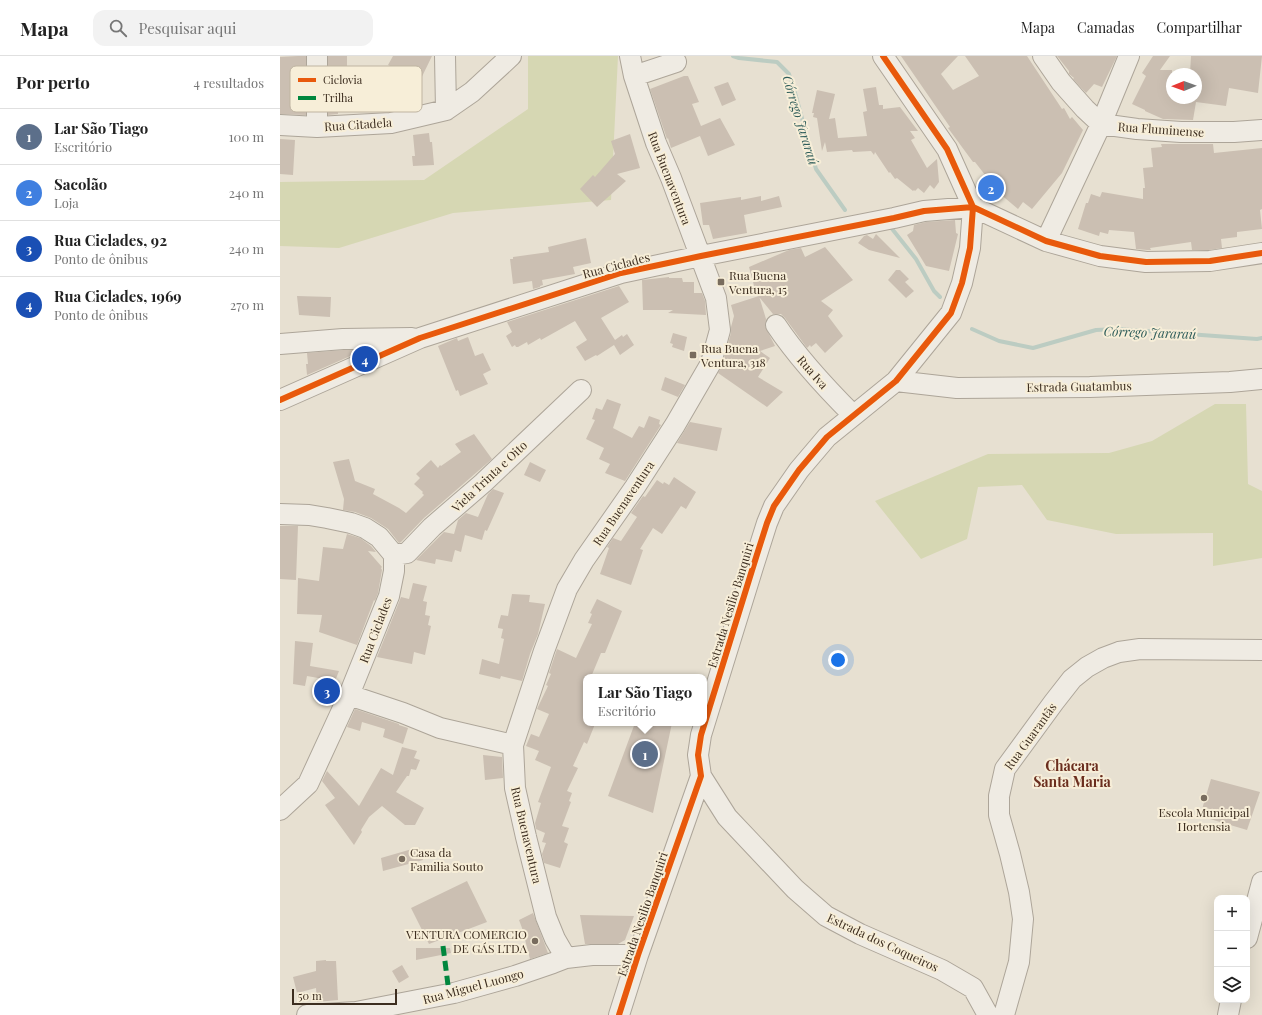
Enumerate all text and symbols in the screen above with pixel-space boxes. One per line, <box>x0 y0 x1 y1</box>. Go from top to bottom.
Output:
search box <box>93 10 373 46</box>
text: Mapa <box>20 15 69 41</box>
icon: search <box>107 17 129 39</box>
text: Pesquisar aqui <box>139 18 236 38</box>
text: Mapa <box>1021 18 1055 37</box>
text: Camadas <box>1077 18 1134 37</box>
text: Compartilhar <box>1156 18 1242 37</box>
legend <box>290 66 422 112</box>
north arrow <box>1166 68 1202 104</box>
text: Por perto <box>16 71 90 93</box>
text: Ciclovia <box>323 72 363 87</box>
water label: Córrego Jararaú <box>779 73 823 167</box>
text: 4 resultados <box>194 74 264 91</box>
text: Trilha <box>323 90 354 105</box>
street label: Rua Citadela <box>324 114 392 134</box>
text: Lar São Tiago <box>54 118 148 138</box>
street label: Rua Fluminense <box>1117 118 1205 140</box>
text: 1 <box>27 128 31 145</box>
text: 100 m <box>229 128 264 145</box>
street label: Rua Buenaventura <box>645 129 695 227</box>
text: Escritório <box>54 138 112 155</box>
pin: 2 <box>978 173 1004 203</box>
text: Sacolão <box>54 174 107 194</box>
text: 2 <box>26 184 32 201</box>
text: 240 m <box>229 184 264 201</box>
text: Loja <box>54 194 79 211</box>
text: Rua Ciclades, 92 <box>54 230 167 250</box>
text: 3 <box>26 240 32 257</box>
text: 240 m <box>229 240 264 257</box>
street label: Rua Ciclades <box>581 248 651 282</box>
text: Ponto de ônibus <box>54 250 148 267</box>
place label: Rua Buena Ventura, 15 <box>728 267 787 297</box>
marker: Rua Buena Ventura, 15 <box>716 277 726 287</box>
text: Rua Ciclades, 1969 <box>54 286 182 306</box>
text: 4 <box>26 296 32 313</box>
text: 270 m <box>230 296 264 313</box>
text: Ponto de ônibus <box>54 306 148 323</box>
water label: Córrego Jararaú <box>1103 322 1197 342</box>
place label: Rua Buena Ventura, 318 <box>700 340 766 370</box>
pin: 4 <box>352 344 378 374</box>
marker: Rua Buena Ventura, 318 <box>688 350 698 360</box>
street label: Rua Iva <box>794 352 832 392</box>
street label: Estrada Guatambus <box>1026 377 1132 395</box>
street label: Viela Trinta e Oito <box>447 437 530 516</box>
street label: Rua Buenaventura <box>589 458 657 548</box>
street label: Estrada Nesilio Banquiri <box>703 540 757 670</box>
street label: Rua Ciclades <box>355 595 395 665</box>
your location <box>828 650 848 670</box>
popup <box>583 674 707 726</box>
pin: 3 <box>314 676 340 706</box>
text: Lar São Tiago <box>598 682 692 702</box>
street label: Rua Guarantãs <box>1000 699 1060 773</box>
text: Escritório <box>598 702 656 719</box>
pin: 1 <box>632 739 658 769</box>
district label: Chácara Santa Maria <box>1033 756 1112 791</box>
street label: Rua Buenaventura <box>508 785 546 885</box>
marker: Escola Municipal Hortensia <box>1199 793 1209 803</box>
place label: Escola Municipal Hortensia <box>1159 804 1250 834</box>
place label: Casa da Familia Souto <box>410 844 484 874</box>
street label: Estrada Nesilio Banquiri <box>613 849 671 978</box>
marker: Casa da Familia Souto <box>397 854 407 864</box>
map controls <box>1214 895 1250 1003</box>
button: + <box>1214 895 1250 931</box>
street label: Estrada dos Coqueiros <box>825 909 941 975</box>
place label: VENTURA COMERCIO DE GÁS LTDA <box>405 926 527 956</box>
button: − <box>1214 931 1250 967</box>
marker: VENTURA COMERCIO DE GÁS LTDA <box>530 936 540 946</box>
street label: Rua Miguel Luongo <box>421 965 526 1007</box>
button: layers <box>1214 967 1250 1003</box>
scale bar <box>292 987 397 1006</box>
text: 50 m <box>298 988 322 1003</box>

